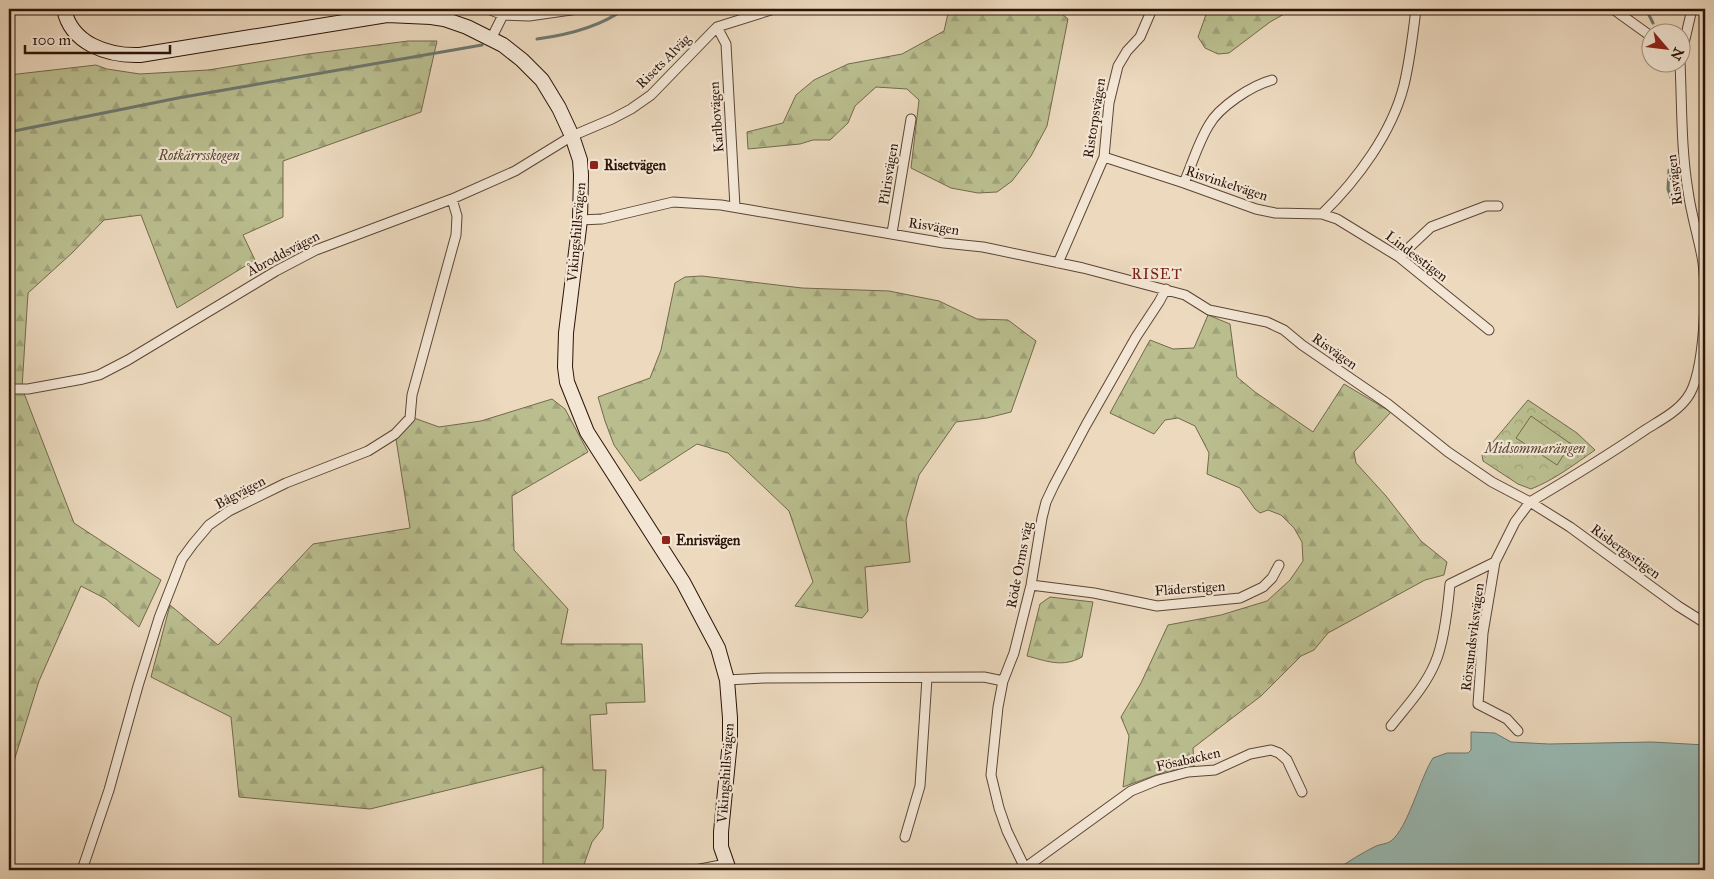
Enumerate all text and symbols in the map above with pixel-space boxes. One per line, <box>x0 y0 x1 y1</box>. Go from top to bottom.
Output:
scale bar <box>25 22 170 54</box>
north arrow <box>1642 22 1692 72</box>
street label: Risets Alväg <box>633 30 694 92</box>
text: 100 m <box>32 31 72 49</box>
text: N <box>1667 45 1687 63</box>
street label: Ristorpsvägen <box>1080 76 1109 159</box>
street label: Karlbovägen <box>706 80 727 153</box>
street label: Pilrisvägen <box>875 142 902 206</box>
park label: Rotkärrsskogen <box>157 147 240 164</box>
street label: Risvägen <box>1663 153 1686 206</box>
place label: Risetvägen <box>604 157 667 175</box>
marker: Risetvägen <box>588 159 600 171</box>
street label: Risvinkelvägen <box>1184 162 1270 205</box>
street label: Vikingshillsvägen <box>564 181 589 284</box>
street label: Risvägen <box>907 214 961 239</box>
street label: Åbroddsvägen <box>242 226 323 280</box>
street label: Lindesstigen <box>1382 227 1452 286</box>
district label: RISET <box>1131 265 1183 283</box>
street label: Risvägen <box>1309 330 1361 373</box>
park label: Midsommarängen <box>1483 440 1586 457</box>
street label: Bågvägen <box>212 472 269 513</box>
street label: Röde Orms väg <box>1003 520 1036 610</box>
street label: Risbergsstigen <box>1587 520 1664 583</box>
place label: Enrisvägen <box>676 532 741 550</box>
marker: Enrisvägen <box>660 534 672 546</box>
street label: Fläderstigen <box>1154 578 1226 599</box>
street label: Rörsundsviksvägen <box>1457 581 1488 692</box>
street label: Vikingshillsvägen <box>713 722 737 824</box>
street label: Fösabacken <box>1154 744 1222 775</box>

